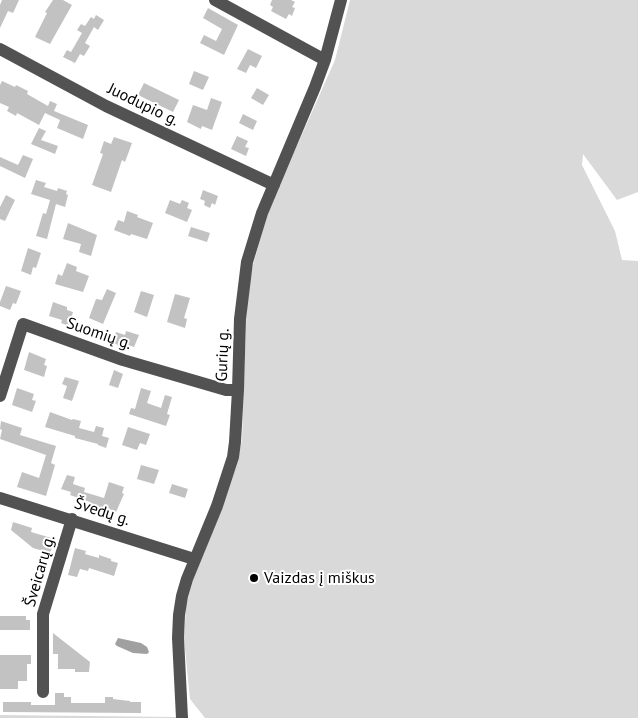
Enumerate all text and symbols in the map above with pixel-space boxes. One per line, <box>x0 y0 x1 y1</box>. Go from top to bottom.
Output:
street label: Juodupio g. <box>104 80 182 130</box>
street label: Suomių g. <box>64 314 134 354</box>
street label: Gurių g. <box>212 328 234 382</box>
street label: Švedų g. <box>72 494 132 530</box>
street label: Šveicarų g. <box>21 533 59 609</box>
place label: Vaizdas į miškus <box>264 568 375 588</box>
marker: Vaizdas į miškus <box>248 572 260 584</box>

